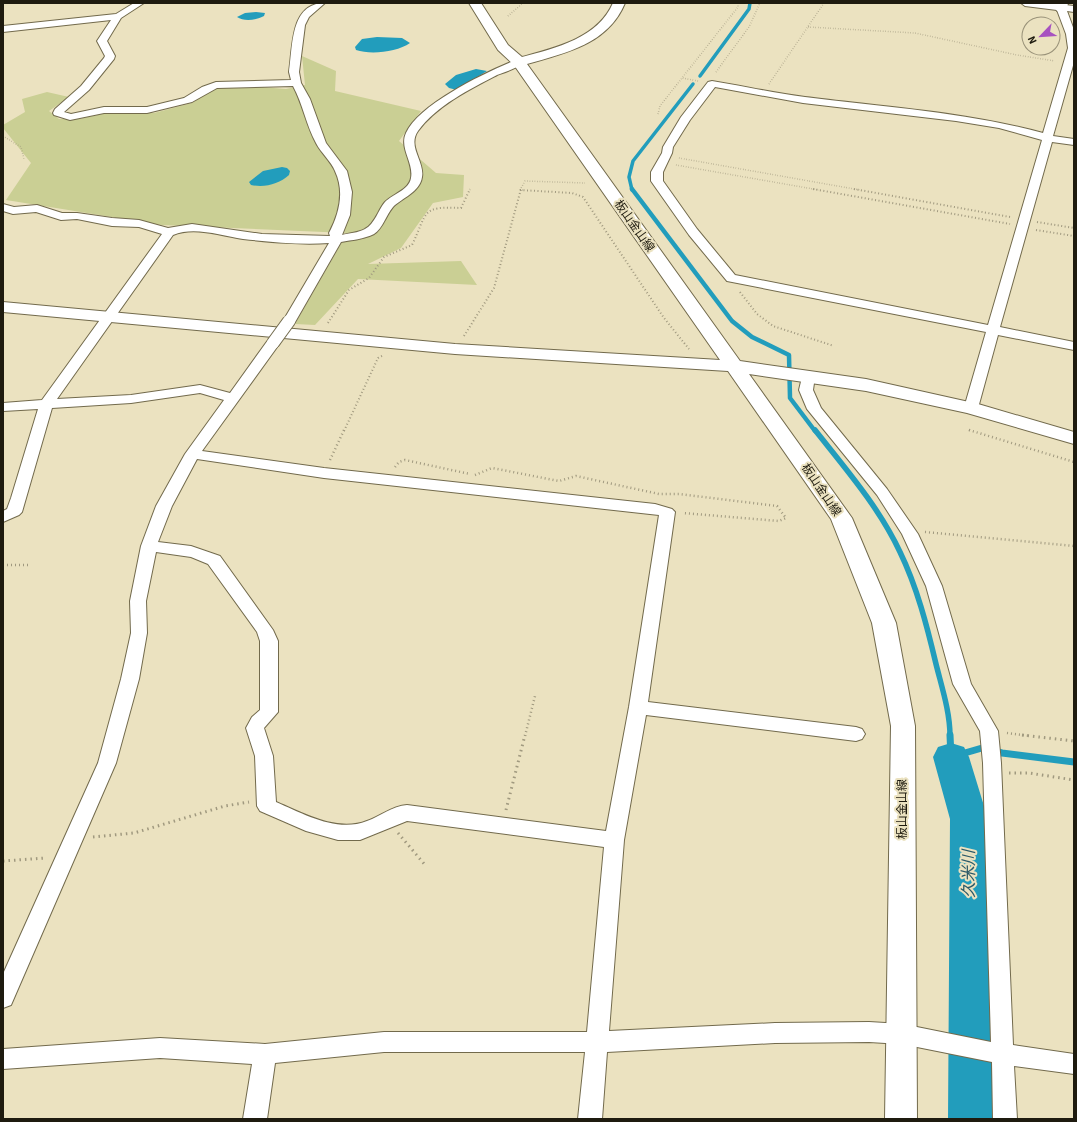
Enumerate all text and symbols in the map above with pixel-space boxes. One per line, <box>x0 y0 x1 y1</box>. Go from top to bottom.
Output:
north arrow <box>1021 16 1061 56</box>
text: N <box>1024 34 1041 47</box>
street label: 板山金山線 <box>610 197 658 255</box>
street label: 板山金山線 <box>797 460 845 520</box>
street label: 板山金山線 <box>894 779 911 839</box>
water label: 久米川 <box>958 848 980 898</box>

